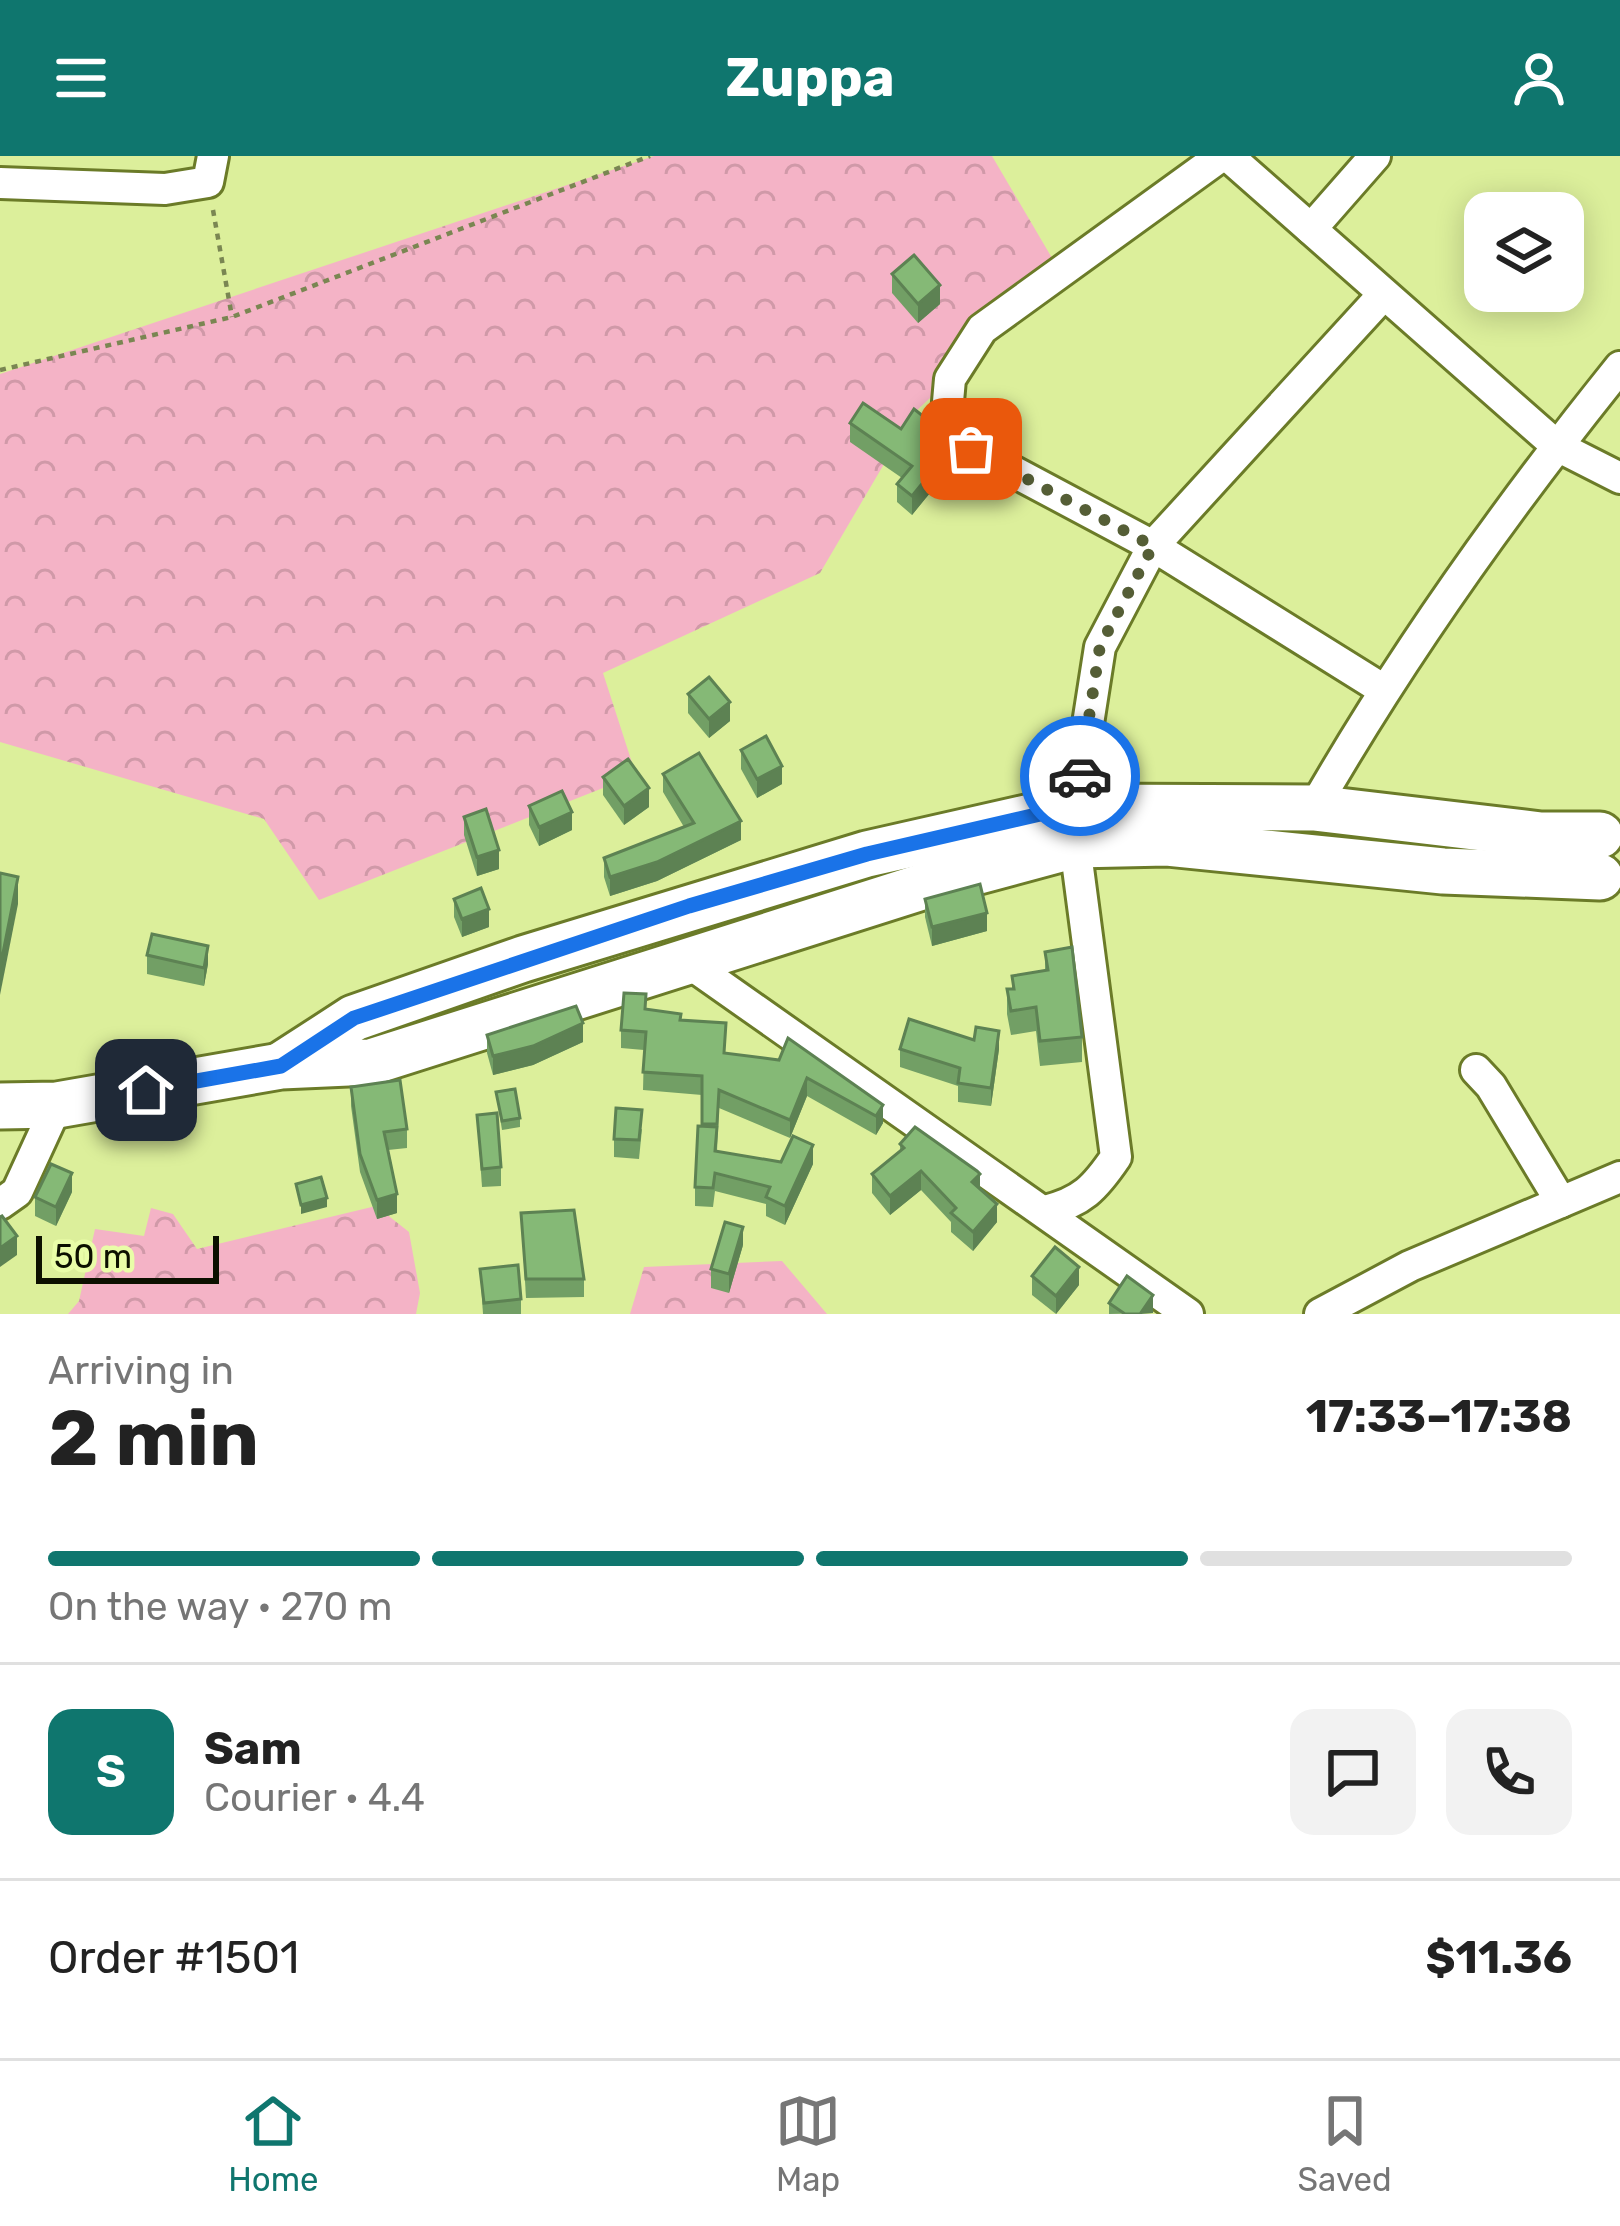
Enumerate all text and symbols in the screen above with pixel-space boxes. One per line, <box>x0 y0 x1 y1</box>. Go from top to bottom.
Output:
icon: menu <box>48 45 114 111</box>
icon: person <box>1506 45 1572 111</box>
text: Zuppa <box>725 46 895 110</box>
map controls <box>1464 192 1584 312</box>
button: layers <box>1464 192 1584 312</box>
pin <box>920 398 1022 500</box>
icon: bag <box>938 416 1004 482</box>
courier <box>1020 716 1140 836</box>
icon: car <box>1047 743 1113 809</box>
pin <box>95 1039 197 1141</box>
icon: home <box>113 1057 179 1123</box>
scale bar <box>36 1230 219 1283</box>
text: 50 m <box>54 1237 132 1276</box>
text: Arriving in <box>48 1348 234 1394</box>
text: 17:33–17:38 <box>1306 1390 1572 1443</box>
text: 2 min <box>48 1392 259 1485</box>
text: On the way · 270 m <box>48 1584 392 1630</box>
button: chat <box>1290 1709 1416 1835</box>
button: phone <box>1446 1709 1572 1835</box>
text: Sam <box>204 1722 302 1775</box>
text: S <box>96 1745 126 1798</box>
text: Courier · 4.4 <box>204 1775 425 1821</box>
text: Order #1501 <box>48 1931 299 1984</box>
text: $11.36 <box>1425 1931 1572 1984</box>
tab: Home <box>228 2088 319 2199</box>
tab: Map <box>775 2088 841 2199</box>
tab: Saved <box>1298 2088 1392 2199</box>

